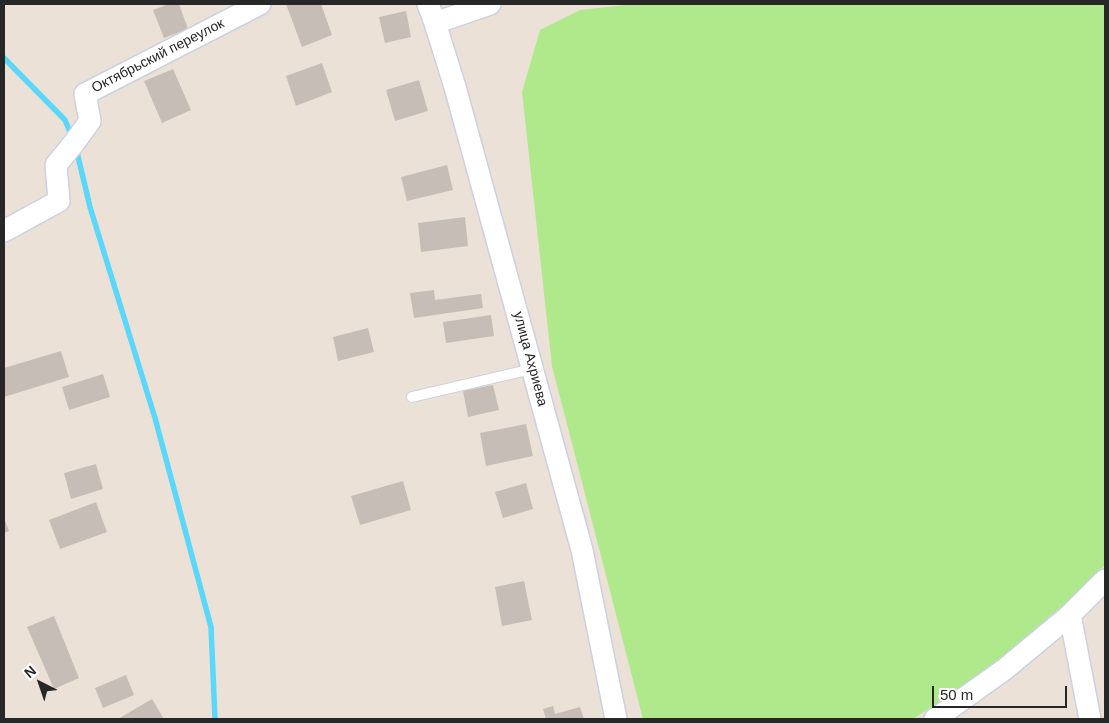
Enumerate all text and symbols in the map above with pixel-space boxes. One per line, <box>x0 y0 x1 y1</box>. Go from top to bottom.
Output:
street label: Октябрьский переулок <box>89 15 227 97</box>
street label: улица Ахриева <box>509 310 551 408</box>
north arrow <box>15 658 65 708</box>
text: N <box>21 662 39 681</box>
scale bar <box>934 676 1069 708</box>
text: 50 m <box>940 686 973 703</box>

